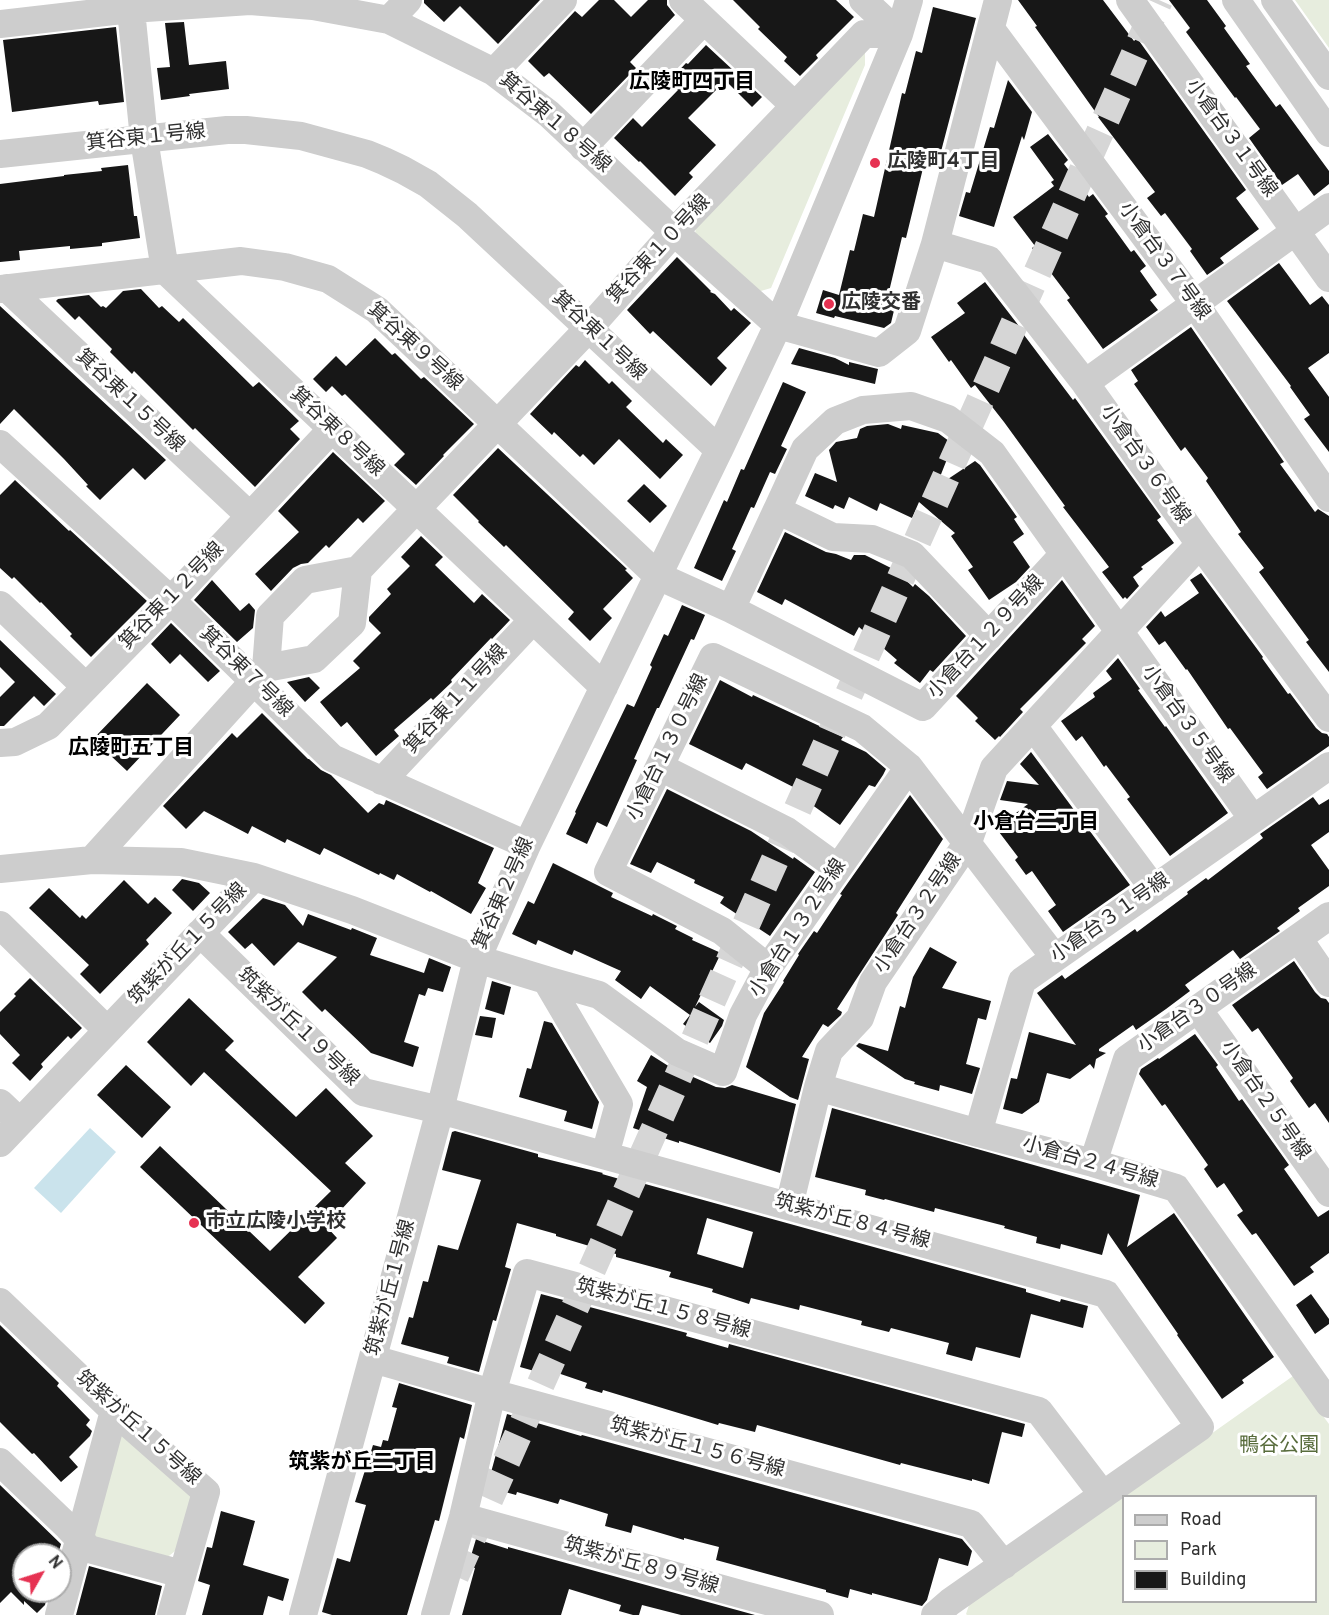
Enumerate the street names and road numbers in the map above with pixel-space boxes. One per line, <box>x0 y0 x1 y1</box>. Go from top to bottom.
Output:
street label: 箕谷東１８号線 <box>493 69 615 179</box>
street label: 小倉台３１号線 <box>1179 75 1281 203</box>
street label: 箕谷東１号線 <box>85 121 207 157</box>
street label: 箕谷東１０号線 <box>603 191 717 309</box>
street label: 小倉台３７号線 <box>1112 198 1214 326</box>
street label: 箕谷東１号線 <box>546 287 650 387</box>
street label: 箕谷東９号線 <box>361 299 467 397</box>
street label: 箕谷東１５号線 <box>70 345 188 459</box>
street label: 箕谷東８号線 <box>284 383 388 483</box>
street label: 小倉台３６号線 <box>1094 401 1194 529</box>
street label: 箕谷東１２号線 <box>116 538 230 656</box>
street label: 小倉台１２９号線 <box>924 571 1050 705</box>
street label: 箕谷東７号線 <box>194 623 296 723</box>
street label: 箕谷東１１号線 <box>400 641 514 759</box>
street label: 小倉台３５号線 <box>1135 661 1237 789</box>
street label: 小倉台１３０号線 <box>623 671 715 825</box>
street label: 箕谷東２号線 <box>470 834 540 954</box>
street label: 小倉台３２号線 <box>870 849 968 979</box>
street label: 小倉台１３２号線 <box>745 855 853 1003</box>
street label: 小倉台３１号線 <box>1047 869 1175 969</box>
street label: 筑紫が丘１５号線 <box>125 879 253 1011</box>
street label: 小倉台３０号線 <box>1134 959 1262 1059</box>
street label: 筑紫が丘１９号線 <box>231 964 363 1092</box>
street label: 小倉台２５号線 <box>1214 1037 1314 1165</box>
street label: 小倉台２４号線 <box>1019 1133 1161 1195</box>
street label: 筑紫が丘８４号線 <box>772 1191 932 1255</box>
street label: 筑紫が丘１号線 <box>362 1217 422 1359</box>
street label: 筑紫が丘１５８号線 <box>573 1275 753 1345</box>
street label: 筑紫が丘１５号線 <box>70 1367 204 1491</box>
street label: 筑紫が丘１５６号線 <box>607 1414 787 1484</box>
street label: 筑紫が丘８９号線 <box>561 1533 721 1601</box>

